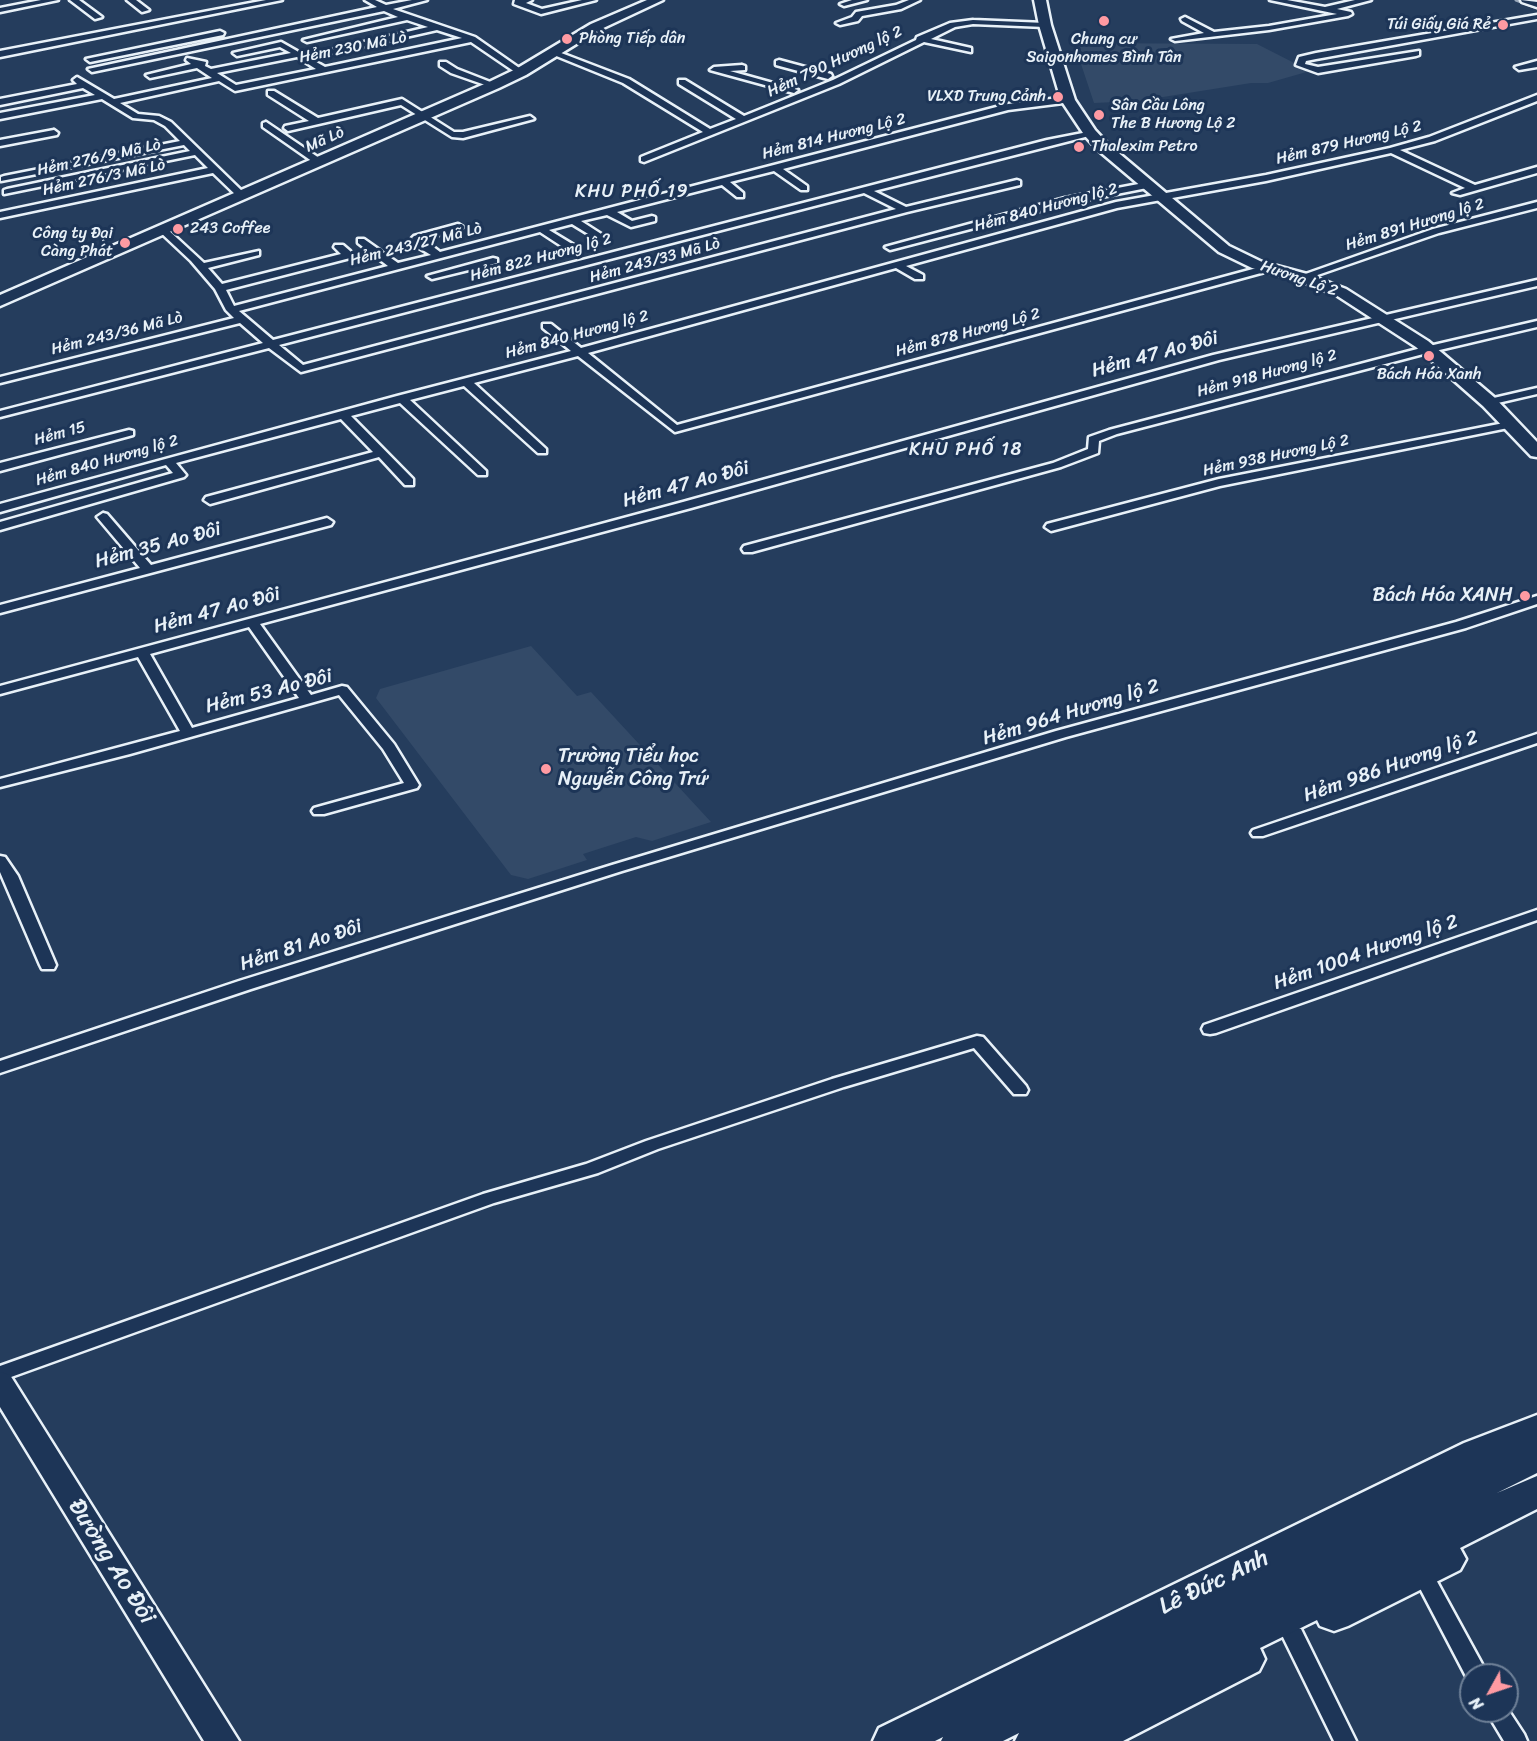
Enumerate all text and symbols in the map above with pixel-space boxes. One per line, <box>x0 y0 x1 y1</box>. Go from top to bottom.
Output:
marker: Chung cư Saigonhomes Bình Tân <box>1097 14 1111 28</box>
place label: Túi Giấy Giá Rẻ <box>1387 15 1491 35</box>
marker: Túi Giấy Giá Rẻ <box>1496 18 1510 32</box>
street label: Hẻm 790 Hương lộ 2 <box>764 22 906 102</box>
street label: Hẻm 230 Mã Lò <box>298 28 408 68</box>
place label: Phòng Tiếp dân <box>579 29 685 49</box>
place label: Chung cư Saigonhomes Bình Tân <box>1026 30 1182 68</box>
marker: Phòng Tiếp dân <box>560 32 574 46</box>
place label: VLXD Trung Cảnh <box>927 87 1046 107</box>
marker: VLXD Trung Cảnh <box>1051 90 1065 104</box>
place label: Sân Cầu Lông The B Hương Lộ 2 <box>1111 96 1235 134</box>
marker: Sân Cầu Lông The B Hương Lộ 2 <box>1092 108 1106 122</box>
street label: Hẻm 814 Hương Lộ 2 <box>760 110 908 164</box>
street label: Hẻm 879 Hương Lộ 2 <box>1274 117 1424 169</box>
street label: Mã Lò <box>302 123 348 157</box>
street label: Hẻm 276/9 Mã Lò <box>35 135 163 181</box>
place label: Thalexim Petro <box>1091 137 1198 157</box>
marker: Thalexim Petro <box>1072 140 1086 154</box>
street label: Hẻm 276/3 Mã Lò <box>41 156 167 200</box>
street label: Hẻm 840 Hương lộ 2 <box>972 180 1120 236</box>
district label: KHU PHỐ 19 <box>575 181 689 203</box>
street label: Hẻm 891 Hương lộ 2 <box>1343 195 1487 255</box>
place label: 243 Coffee <box>190 219 270 239</box>
street label: Hẻm 243/27 Mã Lò <box>348 219 484 271</box>
marker: 243 Coffee <box>171 222 185 236</box>
place label: Công ty Đại Càng Phát <box>33 224 113 262</box>
street label: Hẻm 822 Hương lộ 2 <box>468 230 614 286</box>
street label: Hẻm 243/33 Mã Lò <box>588 234 722 288</box>
marker: Công ty Đại Càng Phát <box>118 236 132 250</box>
street label: Hương Lộ 2 <box>1258 257 1340 301</box>
street label: Hẻm 878 Hương Lộ 2 <box>894 304 1042 362</box>
street label: Hẻm 840 Hương lộ 2 <box>503 307 651 363</box>
street label: Hẻm 243/36 Mã Lò <box>49 308 185 360</box>
street label: Hẻm 47 Ao Đôi <box>1089 327 1221 383</box>
street label: Hẻm 918 Hương lộ 2 <box>1195 346 1339 402</box>
marker: Bách Hóa Xanh <box>1422 349 1436 363</box>
place label: Bách Hóa Xanh <box>1377 365 1481 385</box>
street label: Hẻm 15 <box>32 418 88 450</box>
street label: Hẻm 840 Hương lộ 2 <box>33 431 181 491</box>
street label: Hẻm 938 Hương Lộ 2 <box>1201 431 1351 481</box>
district label: KHU PHỐ 18 <box>909 439 1023 461</box>
street label: Hẻm 47 Ao Đôi <box>620 457 752 513</box>
street label: Hẻm 35 Ao Đôi <box>92 518 224 574</box>
street label: Hẻm 47 Ao Đôi <box>151 583 283 639</box>
place label: Bách Hóa XANH <box>1373 584 1513 608</box>
marker: Bách Hóa XANH <box>1518 589 1532 603</box>
street label: Hẻm 53 Ao Đôi <box>203 665 335 719</box>
street label: Hẻm 964 Hương lộ 2 <box>980 675 1162 751</box>
street label: Hẻm 986 Hương lộ 2 <box>1301 726 1481 808</box>
place label: Trường Tiểu học Nguyễn Công Trứ <box>558 745 708 792</box>
marker: Trường Tiểu học Nguyễn Công Trứ <box>539 762 553 776</box>
street label: Hẻm 1004 Hương lộ 2 <box>1271 910 1461 996</box>
street label: Hẻm 81 Ao Đôi <box>237 915 365 977</box>
street label: Đường Ao Đôi <box>61 1494 161 1630</box>
street label: Lê Đức Anh <box>1154 1544 1274 1622</box>
north arrow <box>1459 1663 1519 1723</box>
text: N <box>1462 1690 1491 1717</box>

